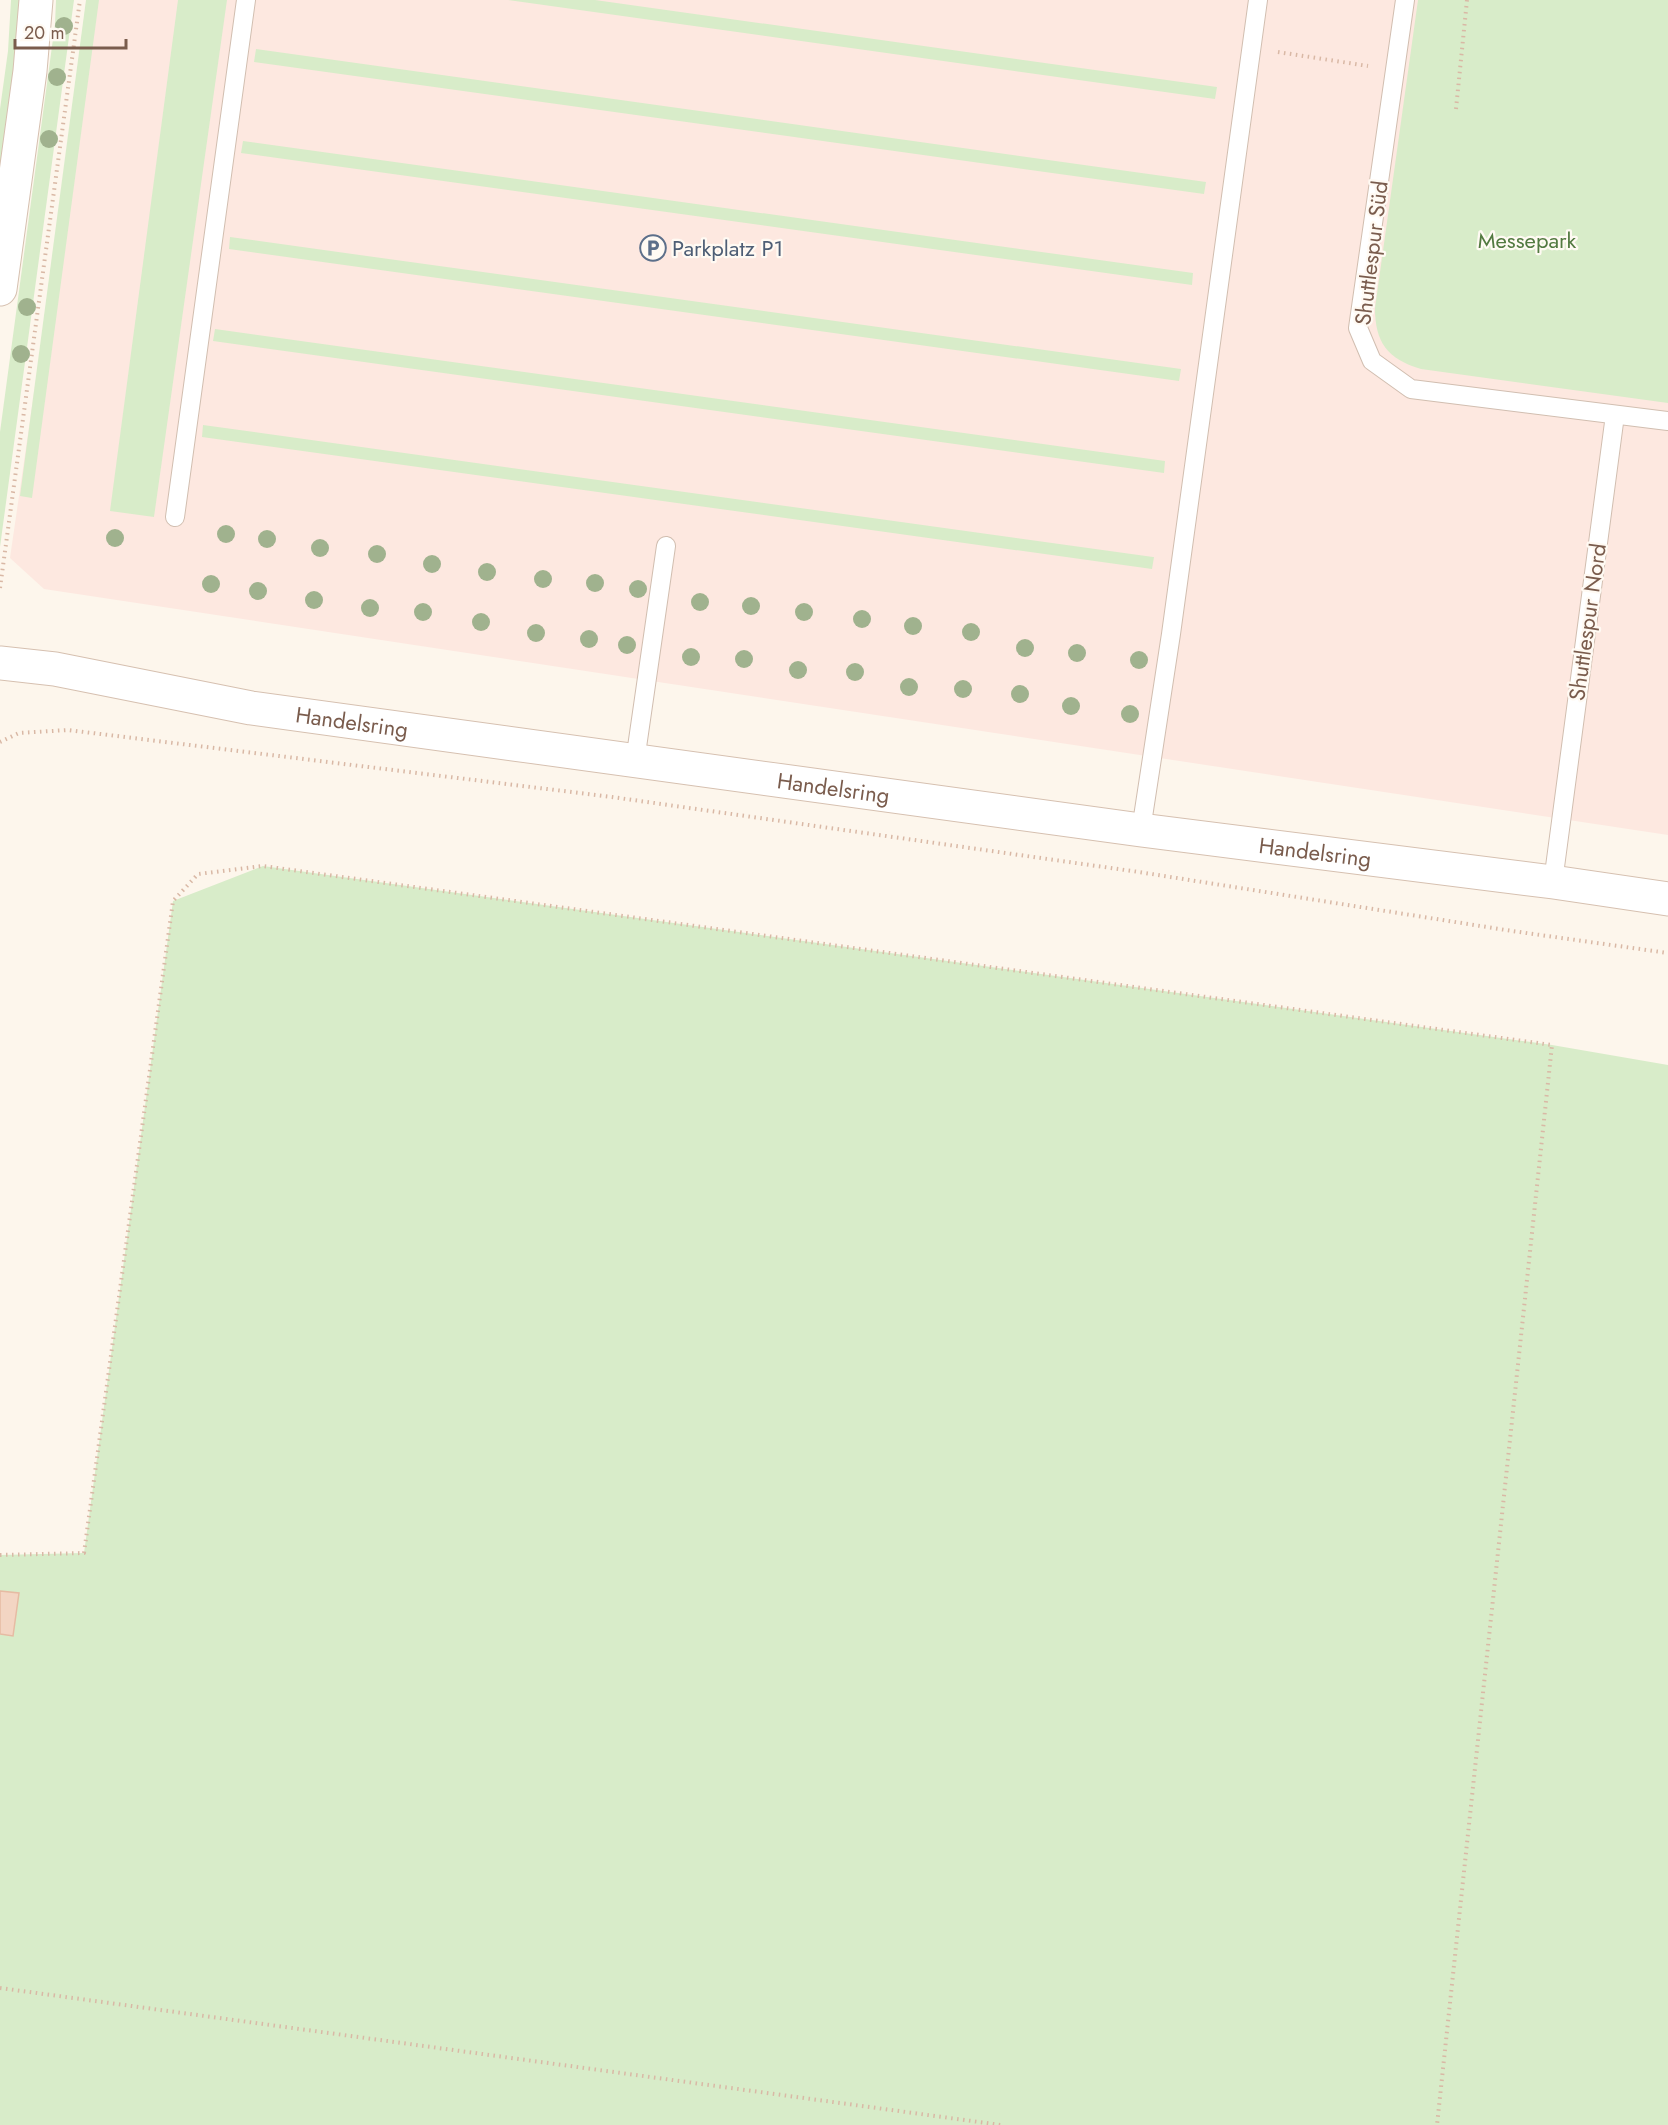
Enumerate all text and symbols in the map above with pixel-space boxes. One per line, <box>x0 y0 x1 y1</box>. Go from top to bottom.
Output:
scale bar <box>15 12 126 50</box>
text: 20 m <box>24 20 64 46</box>
street label: Shuttlespur Süd <box>1346 179 1396 327</box>
park label: Messepark <box>1478 224 1577 256</box>
place label: Parkplatz P1 <box>672 232 783 264</box>
parking icon: Parkplatz P1 <box>638 233 668 263</box>
street label: Shuttlespur Nord <box>1560 541 1614 703</box>
street label: Handelsring <box>294 698 410 745</box>
street label: Handelsring <box>775 764 892 811</box>
street label: Handelsring <box>1257 829 1373 875</box>

